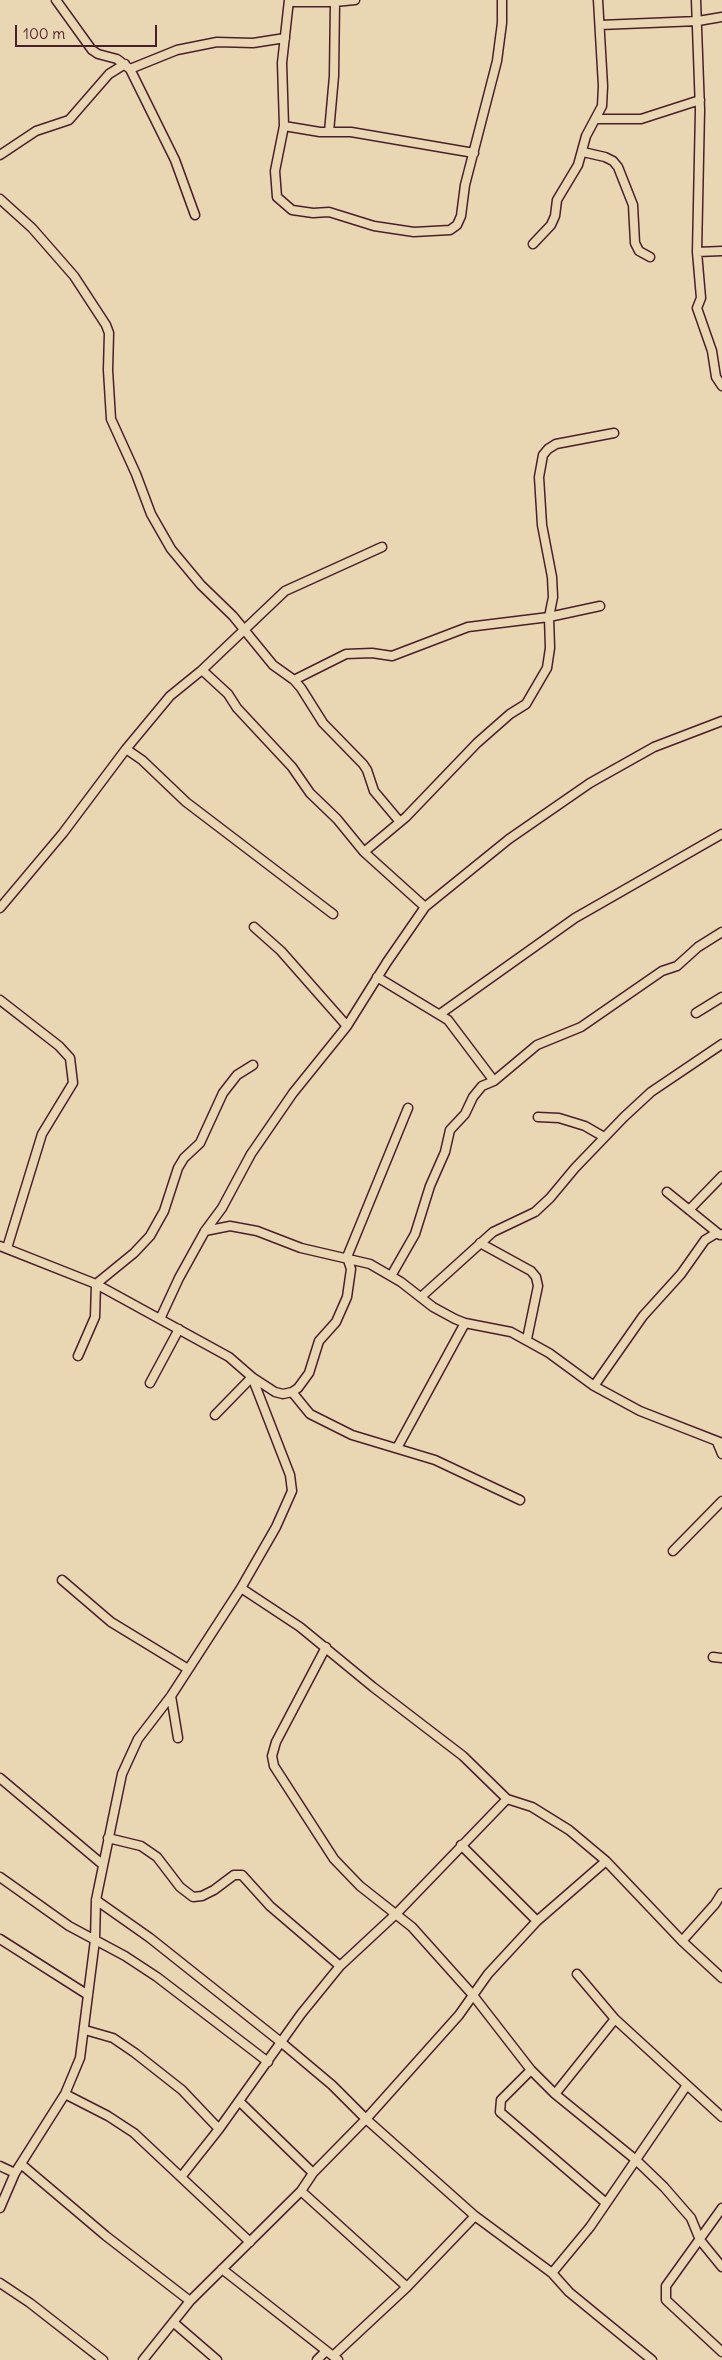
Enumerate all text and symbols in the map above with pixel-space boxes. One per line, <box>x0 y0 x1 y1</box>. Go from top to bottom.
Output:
scale bar <box>18 15 160 47</box>
text: 100 m <box>23 24 65 43</box>

